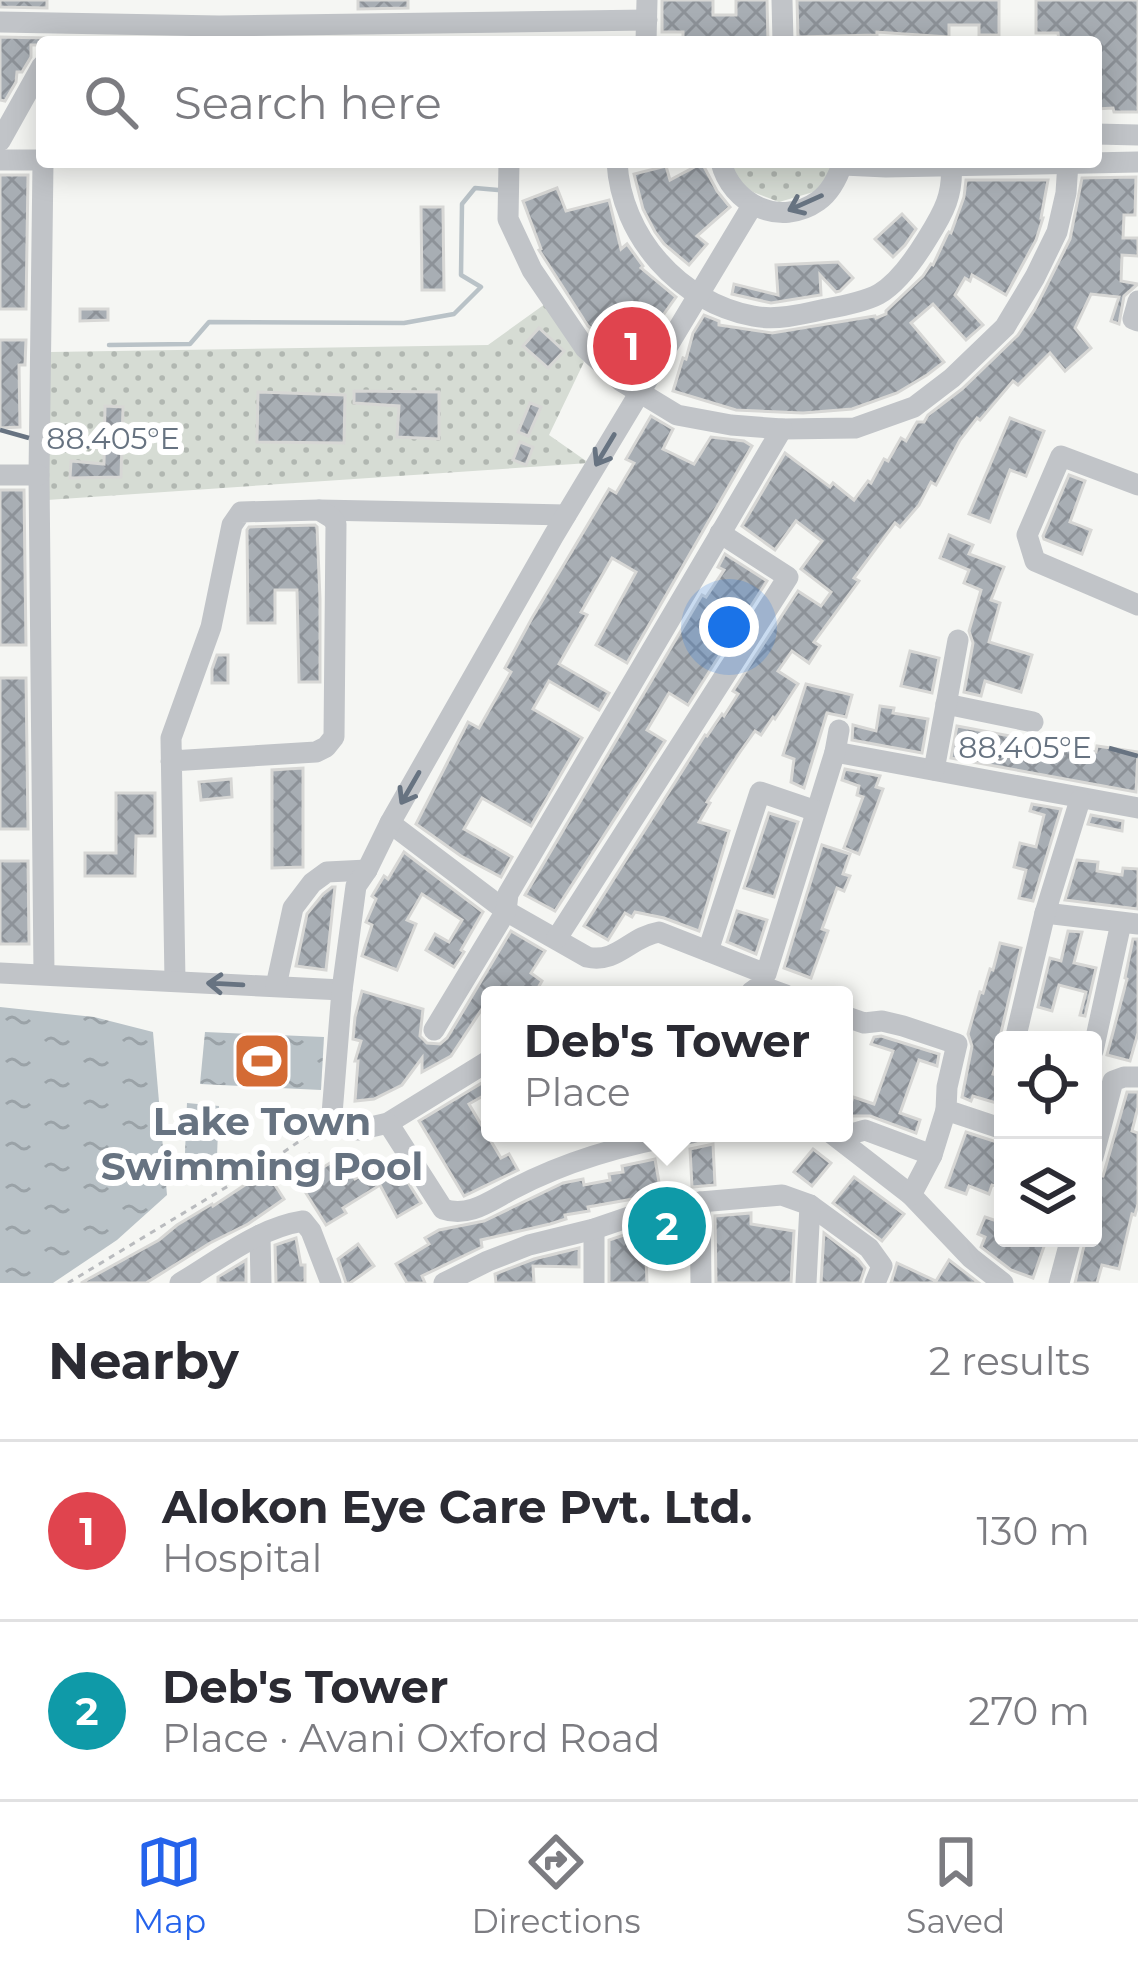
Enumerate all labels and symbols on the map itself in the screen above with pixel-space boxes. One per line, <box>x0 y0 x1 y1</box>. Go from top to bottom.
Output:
one-way arrow <box>788 194 824 216</box>
pin: 1 <box>593 301 671 391</box>
text: 88.405°E <box>46 420 180 457</box>
one-way arrow <box>593 432 617 467</box>
your location <box>699 597 759 657</box>
text: 88.405°E <box>958 729 1092 766</box>
one-way arrow <box>398 769 422 804</box>
one-way arrow <box>206 972 245 995</box>
sports icon: Lake Town Swimming Pool <box>231 1030 293 1092</box>
place label: Lake Town Swimming Pool <box>101 1097 423 1190</box>
pin: 2 <box>628 1181 706 1271</box>

